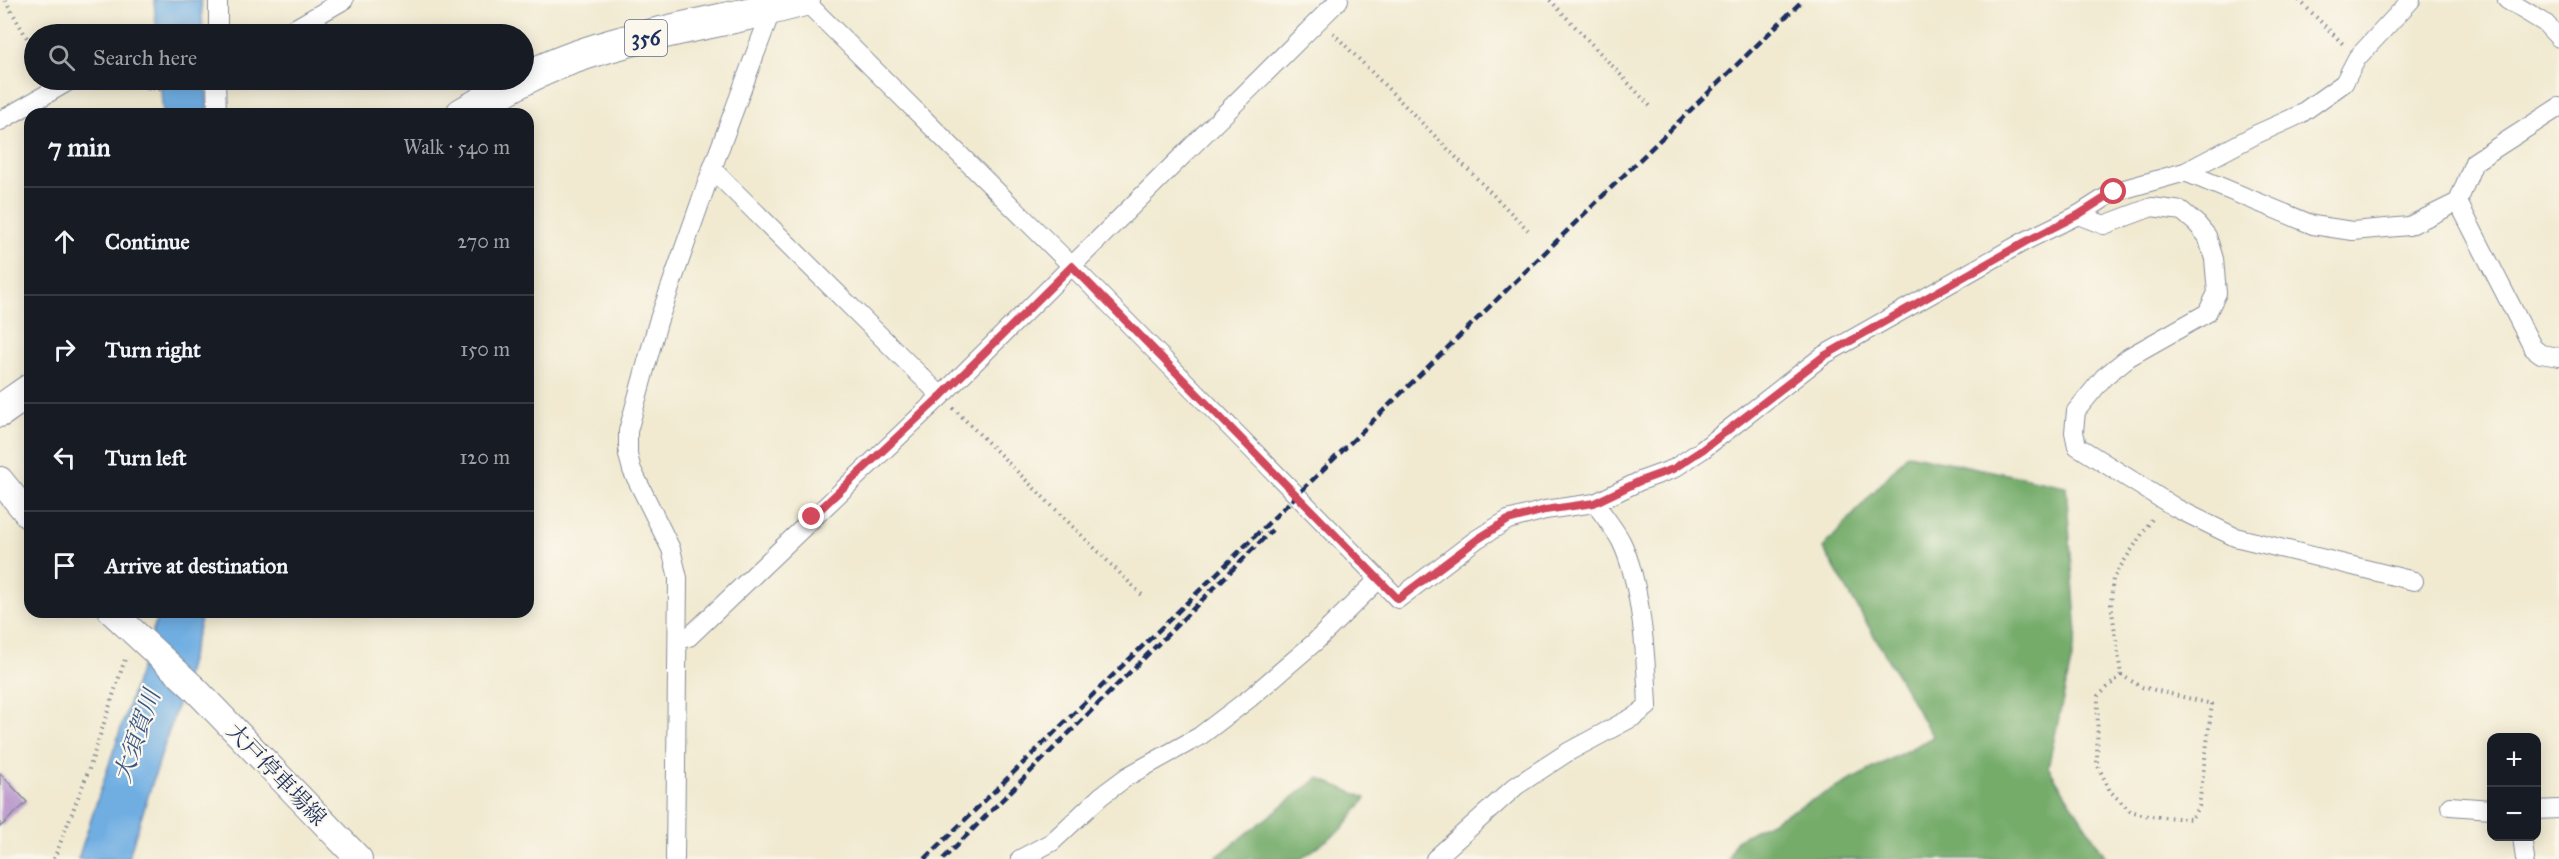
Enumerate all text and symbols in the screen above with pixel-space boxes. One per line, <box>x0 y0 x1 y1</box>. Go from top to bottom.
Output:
road number: 356 <box>625 20 667 56</box>
search box <box>24 24 534 90</box>
icon: search <box>45 41 78 74</box>
text: Search here <box>93 44 197 71</box>
text: 7 min <box>48 131 111 163</box>
text: Walk · 540 m <box>403 135 510 159</box>
route start <box>2100 178 2126 204</box>
icon: ahead <box>48 225 81 258</box>
text: Continue <box>105 228 190 255</box>
text: 270 m <box>457 229 510 253</box>
icon: right <box>48 333 81 366</box>
text: Turn right <box>105 336 201 363</box>
text: 150 m <box>460 337 510 361</box>
icon: left <box>48 441 81 474</box>
text: Turn left <box>105 444 187 471</box>
text: 120 m <box>459 445 510 469</box>
route end <box>798 503 824 529</box>
icon: arrive <box>48 549 81 582</box>
text: Arrive at destination <box>105 552 288 579</box>
water label: 大須賀川 <box>107 683 168 786</box>
street label: 大戸停車場線 <box>221 717 332 831</box>
map controls <box>2487 733 2541 841</box>
button: + <box>2487 733 2541 787</box>
button: − <box>2487 787 2541 841</box>

